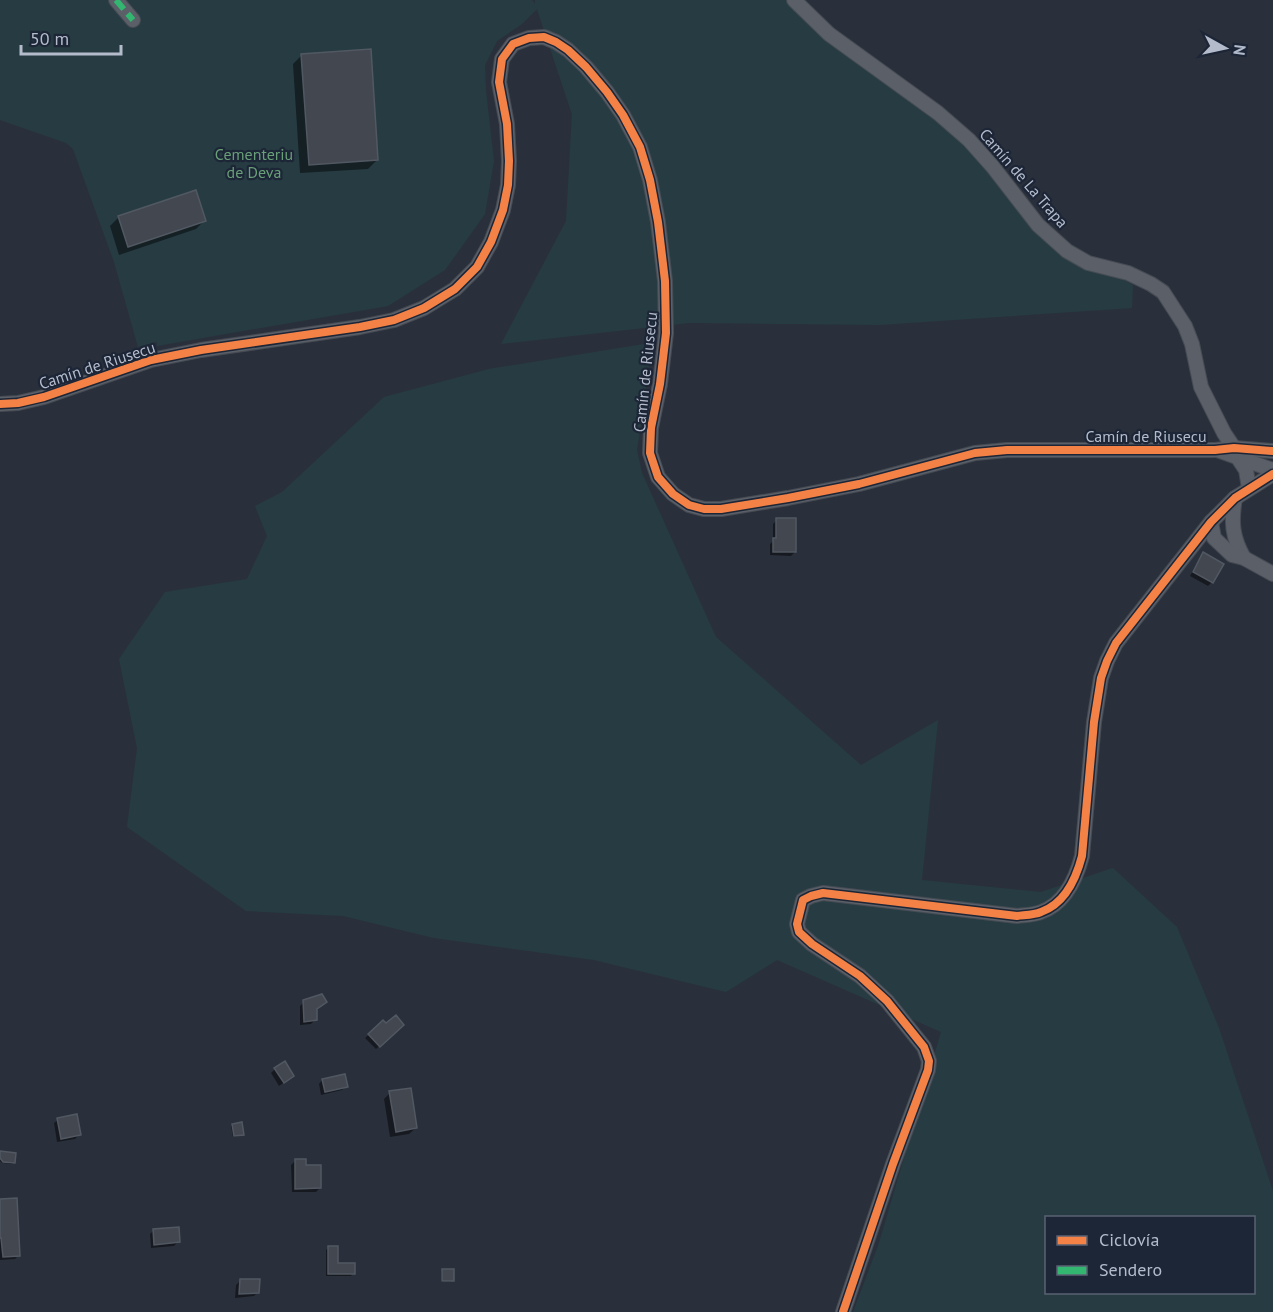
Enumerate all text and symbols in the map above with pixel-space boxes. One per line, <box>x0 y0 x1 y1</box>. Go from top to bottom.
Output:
scale bar <box>21 18 122 56</box>
north arrow <box>1195 18 1255 78</box>
text: 50 m <box>30 27 69 50</box>
text: N <box>1229 43 1250 57</box>
street label: Camín de La Trapa <box>975 124 1073 232</box>
park label: Cementeriu de Deva <box>215 144 293 182</box>
street label: Camín de Riusecu <box>629 311 661 433</box>
street label: Camín de Riusecu <box>36 337 158 393</box>
street label: Camín de Riusecu <box>1085 426 1207 446</box>
legend <box>1045 1216 1255 1294</box>
text: Ciclovía <box>1099 1228 1159 1251</box>
text: Sendero <box>1099 1258 1162 1281</box>

